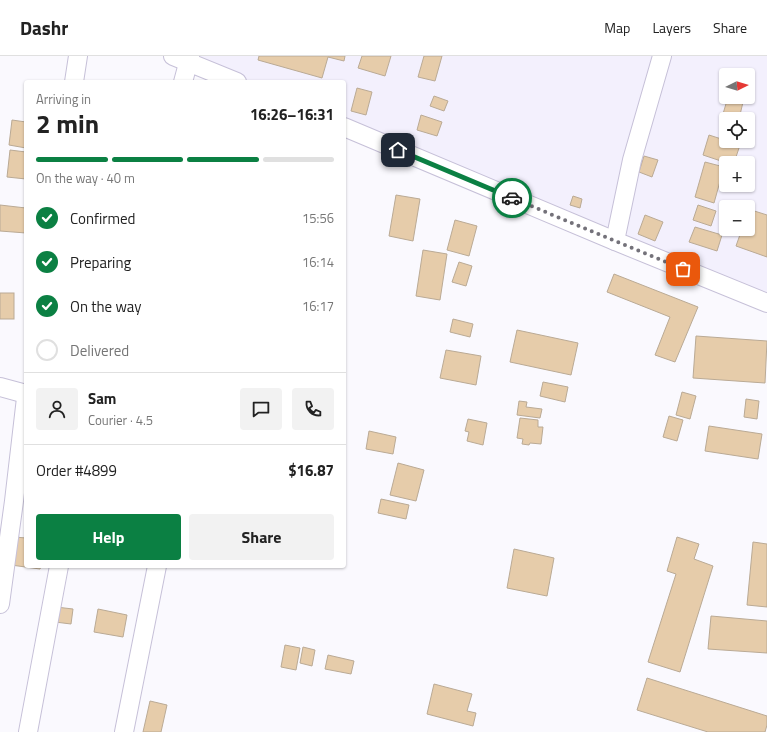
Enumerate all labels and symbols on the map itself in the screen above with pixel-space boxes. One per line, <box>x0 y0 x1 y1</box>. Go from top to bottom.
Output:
north arrow <box>719 68 755 104</box>
pin <box>381 133 415 167</box>
courier <box>492 178 532 218</box>
pin <box>666 252 700 286</box>

